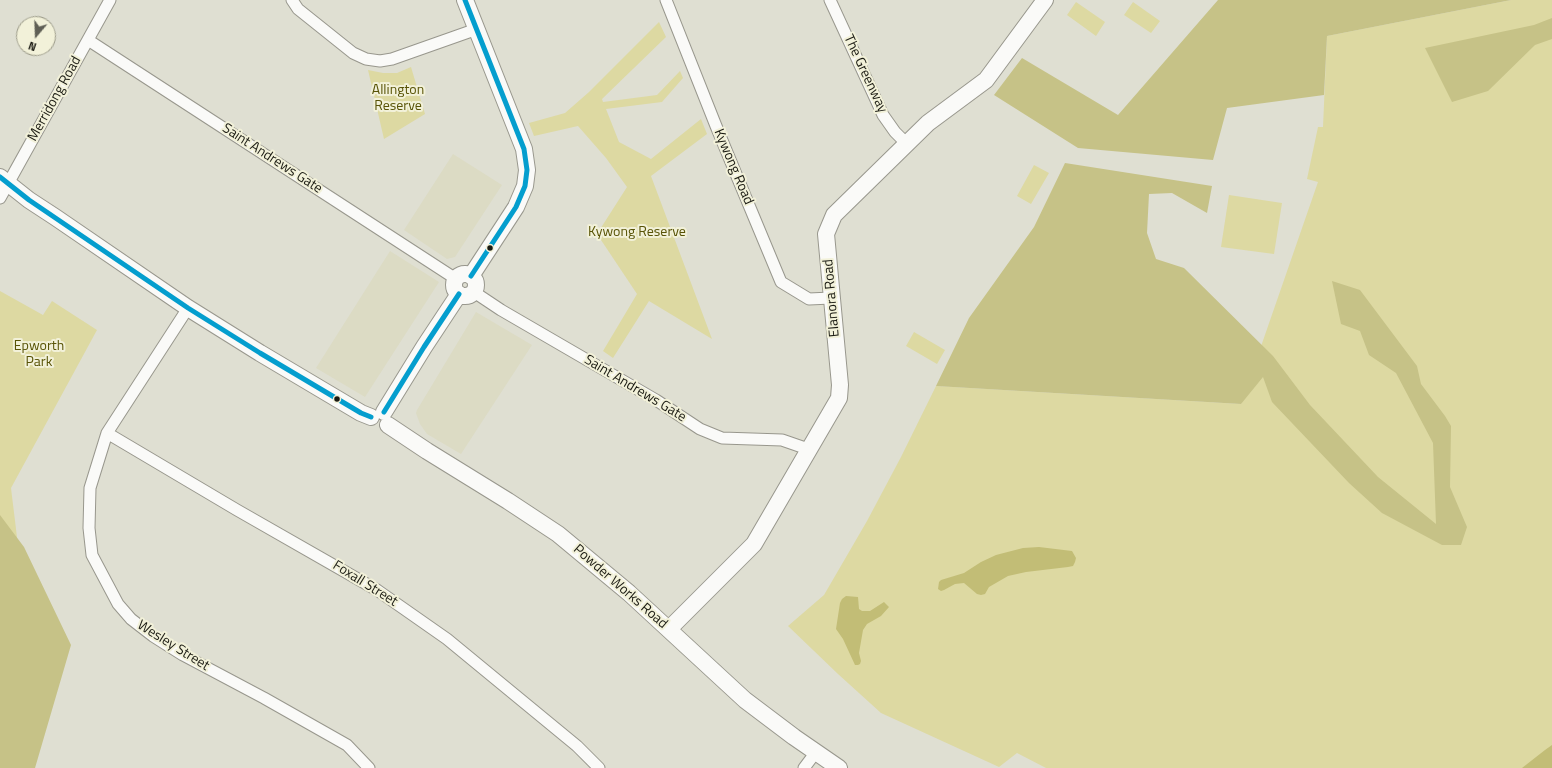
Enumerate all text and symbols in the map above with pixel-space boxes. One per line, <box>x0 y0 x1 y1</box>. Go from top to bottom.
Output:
north arrow <box>16 16 56 56</box>
street label: The Greenway <box>840 32 890 116</box>
text: N <box>26 38 39 55</box>
street label: Merridong Road <box>25 54 85 144</box>
park label: Allington Reserve <box>372 83 424 116</box>
street label: Saint Andrews Gate <box>219 120 325 198</box>
street label: Kywong Road <box>710 127 756 207</box>
park label: Kywong Reserve <box>588 225 686 241</box>
unlabelled marker <box>485 243 495 253</box>
street label: Elanora Road <box>820 258 844 338</box>
park label: Epworth Park <box>14 339 64 372</box>
street label: Saint Andrews Gate <box>581 352 689 426</box>
unlabelled marker <box>332 394 342 404</box>
street label: Powder Works Road <box>569 541 671 633</box>
street label: Foxall Street <box>329 557 401 611</box>
street label: Wesley Street <box>134 617 212 675</box>

